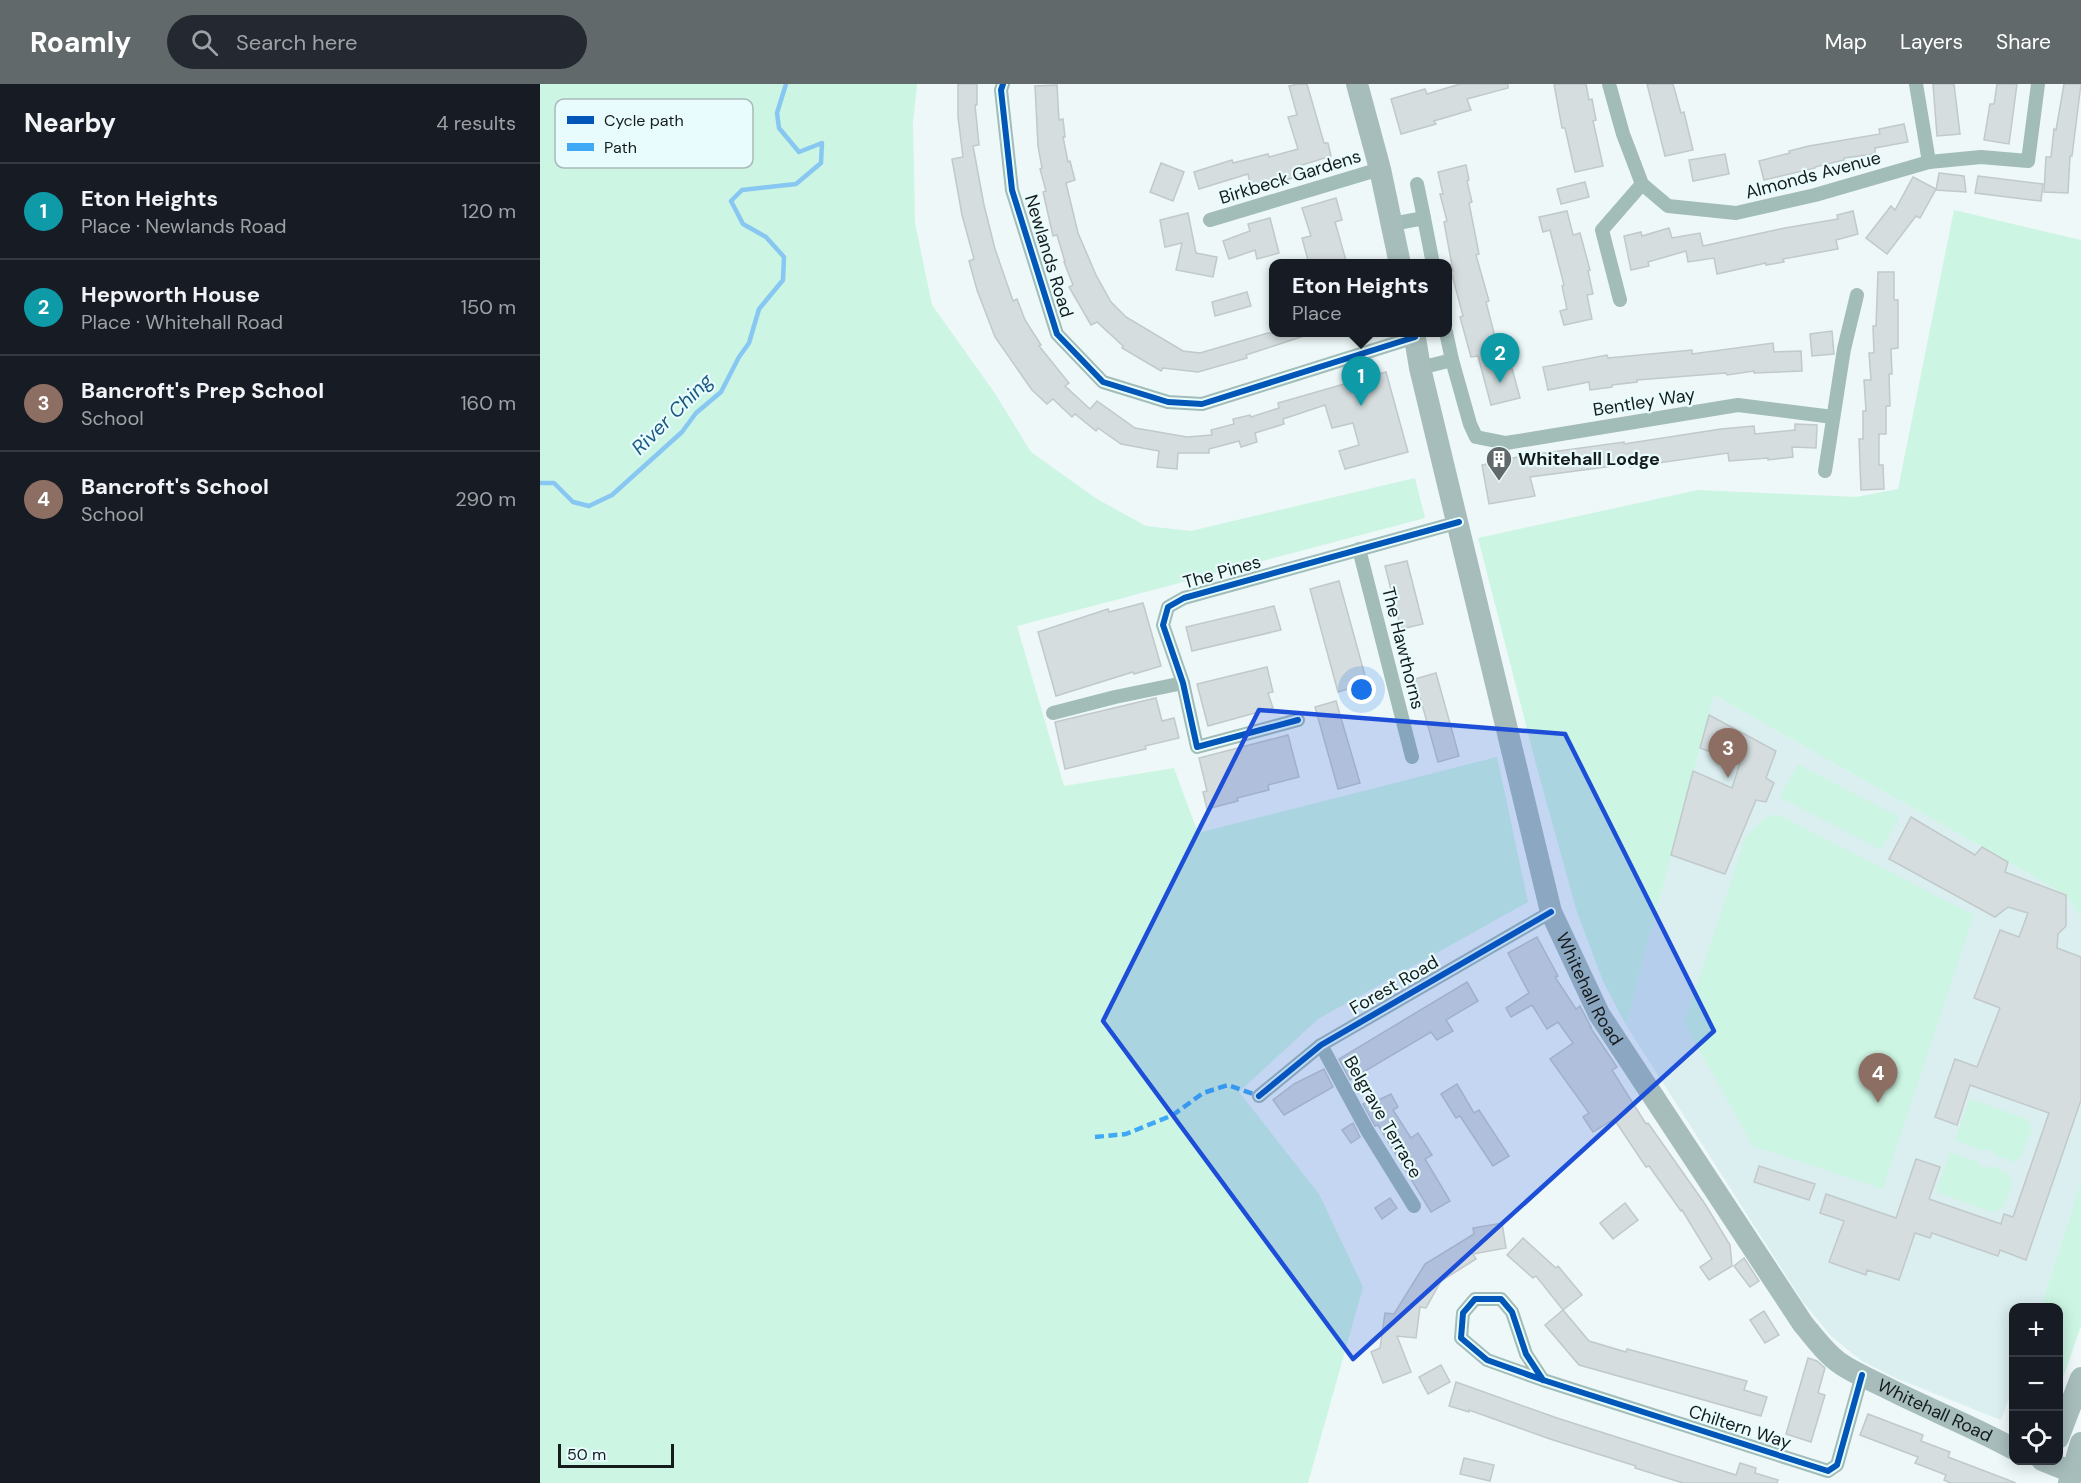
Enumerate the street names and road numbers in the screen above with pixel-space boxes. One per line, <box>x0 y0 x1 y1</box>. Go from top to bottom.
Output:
street label: Birkbeck Gardens <box>1216 144 1364 210</box>
street label: Almonds Avenue <box>1743 145 1883 205</box>
street label: Newlands Road <box>1019 192 1079 320</box>
street label: Bentley Way <box>1591 382 1697 422</box>
street label: The Pines <box>1180 549 1264 595</box>
street label: The Hawthorns <box>1376 584 1430 712</box>
street label: Whitehall Road <box>1550 929 1628 1050</box>
street label: Forest Road <box>1345 950 1443 1020</box>
street label: Belgrave Terrace <box>1338 1051 1428 1183</box>
street label: Whitehall Road <box>1873 1373 1996 1448</box>
street label: Chiltern Way <box>1686 1399 1794 1455</box>

